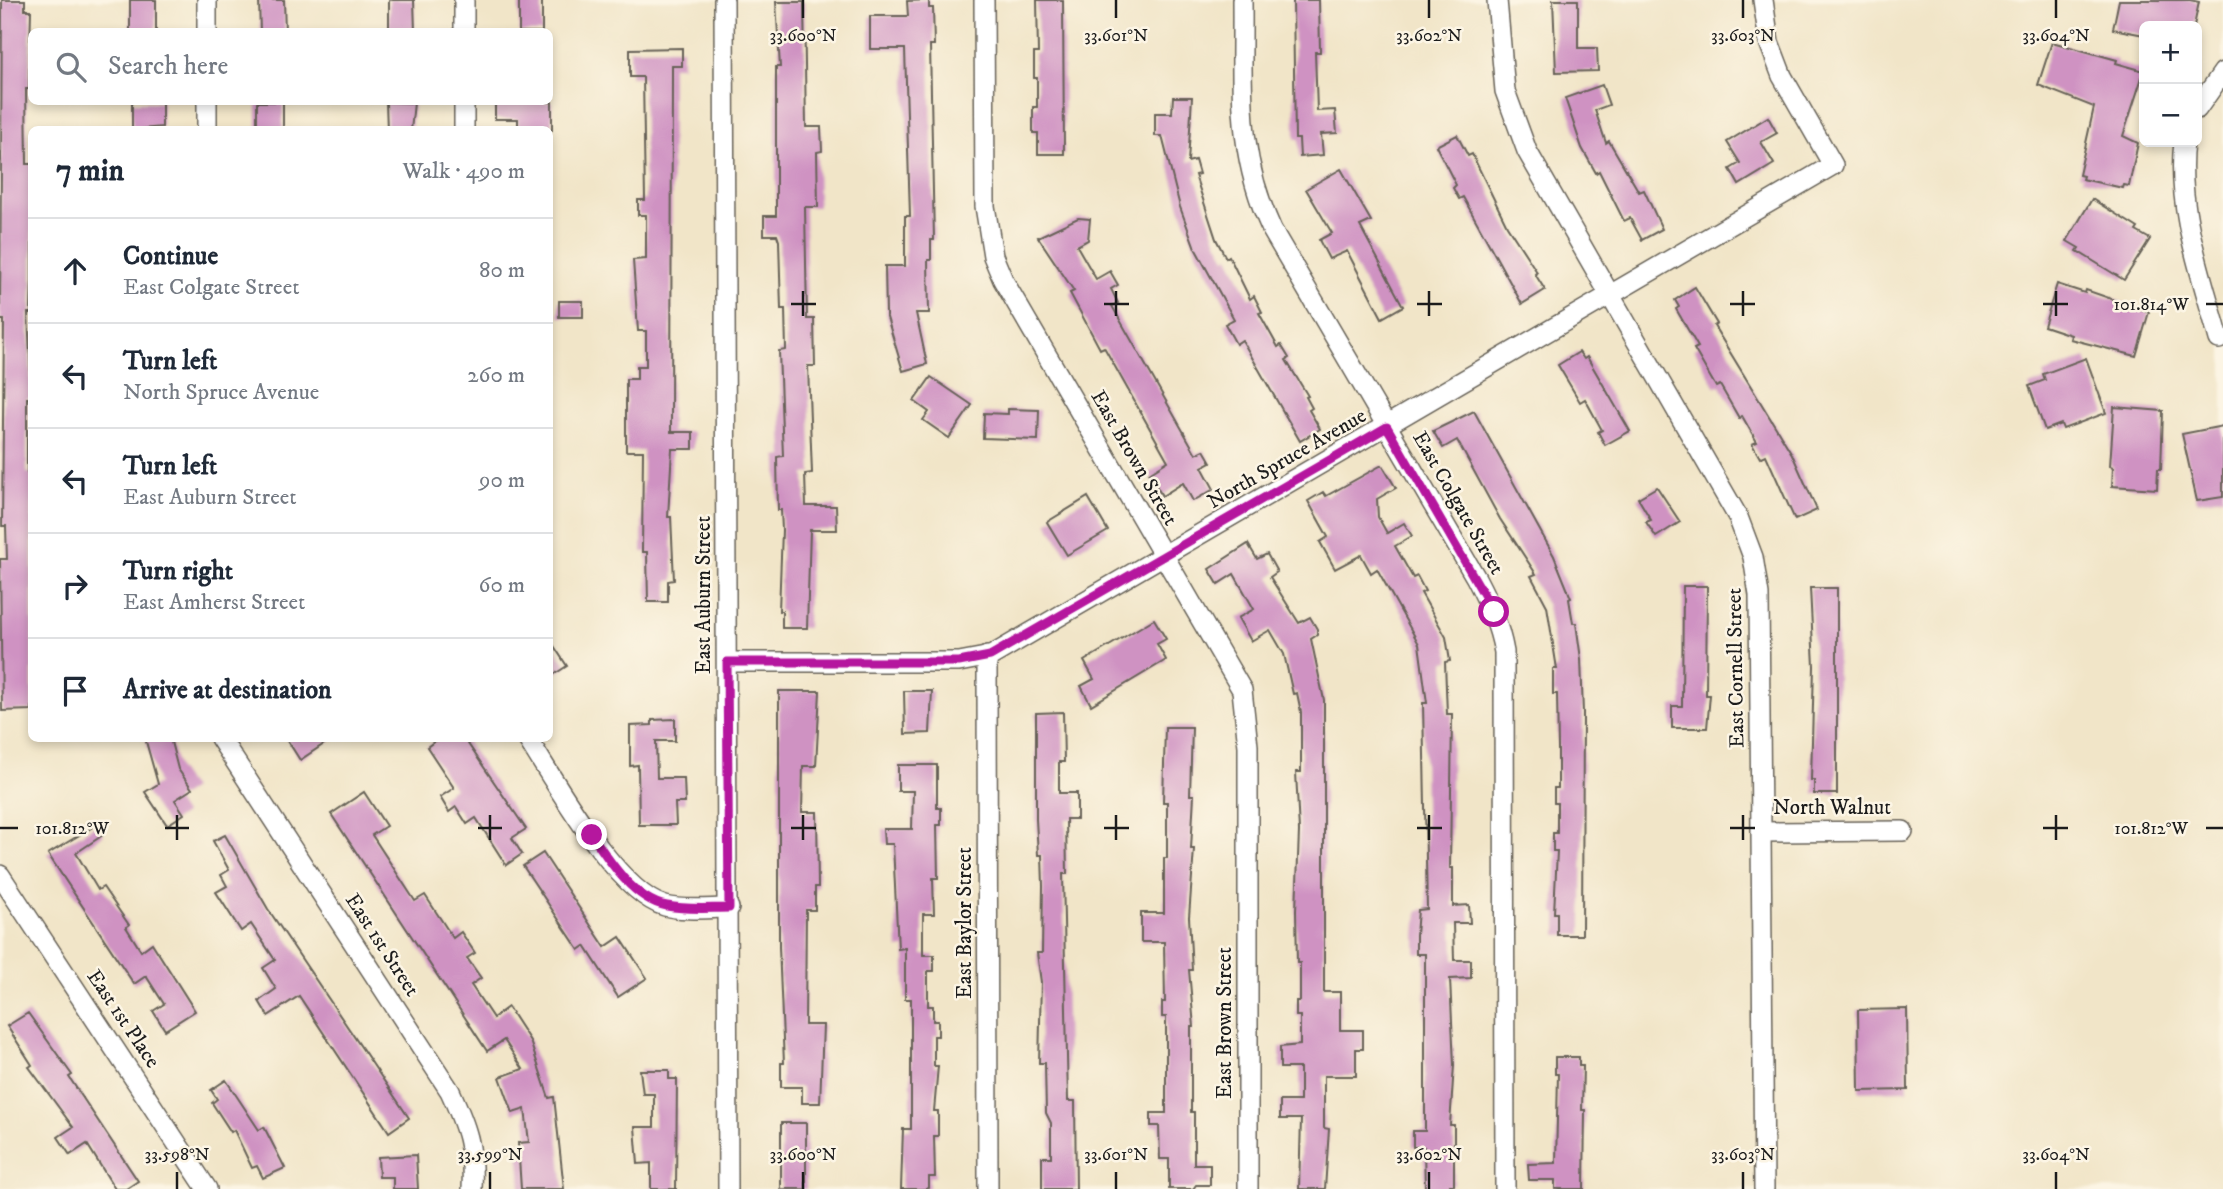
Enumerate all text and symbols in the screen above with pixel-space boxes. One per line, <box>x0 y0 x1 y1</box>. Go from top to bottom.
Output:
map controls <box>2139 21 2202 147</box>
button: + <box>2139 21 2202 84</box>
text: 33.600°N <box>770 25 837 47</box>
text: 33.601°N <box>1084 25 1148 47</box>
text: 33.602°N <box>1396 25 1462 47</box>
text: 33.603°N <box>1711 25 1775 47</box>
text: 33.604°N <box>2022 25 2090 47</box>
search box <box>28 28 553 105</box>
icon: search <box>52 48 90 86</box>
text: Search here <box>108 50 228 83</box>
button: − <box>2139 84 2202 147</box>
text: 7 min <box>56 153 124 190</box>
text: Walk · 490 m <box>403 157 525 186</box>
text: Continue <box>123 240 218 273</box>
icon: ahead <box>56 252 94 290</box>
text: 80 m <box>479 256 525 285</box>
text: East Colgate Street <box>123 273 300 302</box>
text: 101.814°W <box>2113 294 2189 316</box>
text: Turn left <box>123 345 217 378</box>
icon: left <box>56 357 94 395</box>
text: 260 m <box>467 361 525 390</box>
text: North Spruce Avenue <box>123 378 319 407</box>
street label: East Brown Street <box>1085 386 1183 530</box>
street label: North Spruce Avenue <box>1203 403 1371 515</box>
street label: East Colgate Street <box>1406 427 1510 580</box>
text: Turn left <box>123 450 217 483</box>
icon: left <box>56 462 94 500</box>
text: 90 m <box>479 466 525 495</box>
text: East Auburn Street <box>123 483 297 512</box>
street label: East Auburn Street <box>691 515 717 674</box>
text: Turn right <box>123 555 233 588</box>
icon: right <box>56 567 94 605</box>
text: 60 m <box>478 571 525 600</box>
street label: East Cornell Street <box>1722 587 1750 748</box>
text: East Amherst Street <box>123 588 305 617</box>
route start <box>1478 596 1509 627</box>
icon: arrive <box>56 672 94 710</box>
text: Arrive at destination <box>123 674 332 707</box>
street label: North Walnut <box>1773 795 1891 821</box>
text: 101.812°W <box>35 818 109 840</box>
text: 101.812°W <box>2114 818 2188 840</box>
route end <box>576 819 607 850</box>
street label: East Baylor Street <box>952 847 978 999</box>
street label: East 1st Street <box>339 889 425 1002</box>
street label: East Brown Street <box>1212 947 1238 1099</box>
street label: East 1st Place <box>81 965 166 1073</box>
text: 33.598°N <box>145 1144 210 1166</box>
text: 33.599°N <box>458 1144 523 1166</box>
text: 33.600°N <box>770 1144 837 1166</box>
text: 33.601°N <box>1084 1144 1148 1166</box>
text: 33.602°N <box>1396 1144 1462 1166</box>
text: 33.603°N <box>1711 1144 1775 1166</box>
text: 33.604°N <box>2022 1144 2090 1166</box>

